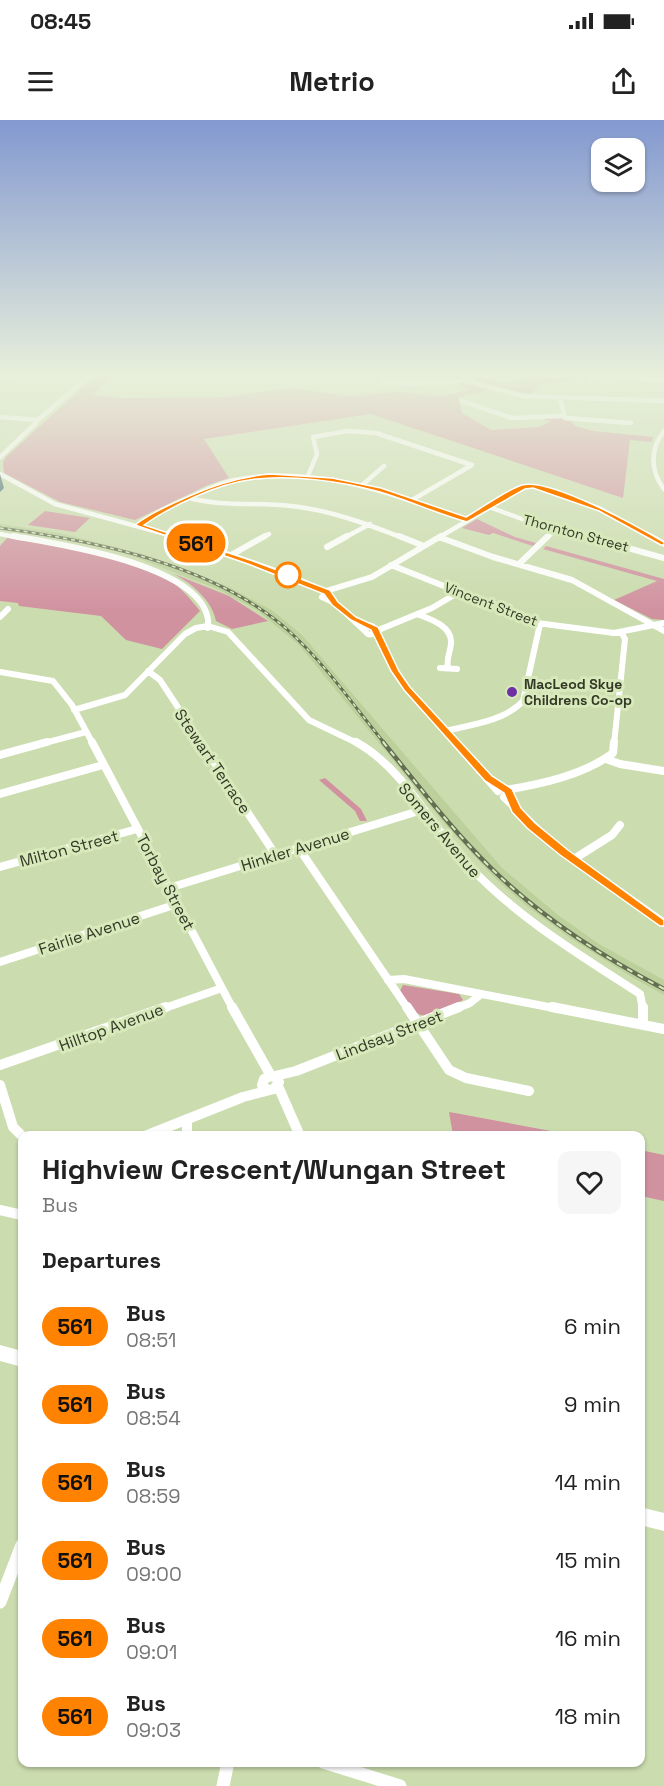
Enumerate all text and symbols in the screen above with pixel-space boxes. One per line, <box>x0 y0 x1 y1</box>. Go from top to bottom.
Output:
text: 08:45 <box>30 7 91 35</box>
text: Metrio <box>289 64 375 99</box>
icon: menu <box>24 65 57 98</box>
icon: share <box>607 65 640 98</box>
map controls <box>591 138 645 192</box>
button: layers <box>591 138 645 192</box>
street label: Thornton Street <box>521 510 631 556</box>
line badge: 561 <box>162 524 230 562</box>
text: 561 <box>179 530 214 557</box>
unlabelled marker <box>275 562 301 588</box>
street label: Vincent Street <box>442 578 540 630</box>
place label: MacLeod Skye Childrens Co-op <box>524 675 632 709</box>
marker: MacLeod Skye Childrens Co-op <box>505 685 519 699</box>
street label: Stewart Terrace <box>170 705 255 818</box>
street label: Somers Avenue <box>394 779 485 882</box>
street label: Hinkler Avenue <box>238 823 352 876</box>
street label: Milton Street <box>17 825 121 872</box>
street label: Torbay Street <box>131 831 200 934</box>
street label: Fairlie Avenue <box>36 907 143 960</box>
street label: Hilltop Avenue <box>56 999 166 1056</box>
street label: Lindsay Street <box>333 1005 446 1066</box>
text: Highview Crescent/Wungan Street <box>42 1151 506 1187</box>
button: heart <box>558 1151 621 1214</box>
text: Bus <box>42 1192 78 1218</box>
text: Departures <box>42 1246 161 1274</box>
text: Bus <box>126 1299 166 1327</box>
text: 6 min <box>564 1312 621 1340</box>
text: 561 <box>58 1313 93 1340</box>
text: 08:51 <box>126 1327 176 1353</box>
text: Bus <box>126 1377 166 1405</box>
text: 9 min <box>564 1390 621 1418</box>
text: 561 <box>58 1391 93 1418</box>
text: 08:54 <box>126 1405 181 1431</box>
text: Bus <box>126 1455 166 1483</box>
text: 14 min <box>555 1468 621 1496</box>
text: 561 <box>58 1469 93 1496</box>
text: 08:59 <box>126 1483 181 1509</box>
text: Bus <box>126 1533 166 1561</box>
text: 15 min <box>555 1546 621 1574</box>
text: 561 <box>58 1547 93 1574</box>
text: 09:00 <box>126 1561 182 1587</box>
text: Bus <box>126 1611 166 1639</box>
text: 16 min <box>555 1624 621 1652</box>
text: 561 <box>58 1625 93 1652</box>
text: 09:01 <box>126 1639 177 1665</box>
text: Bus <box>126 1689 166 1717</box>
text: 18 min <box>555 1702 621 1730</box>
text: 561 <box>58 1703 93 1730</box>
text: 09:03 <box>126 1717 181 1743</box>

